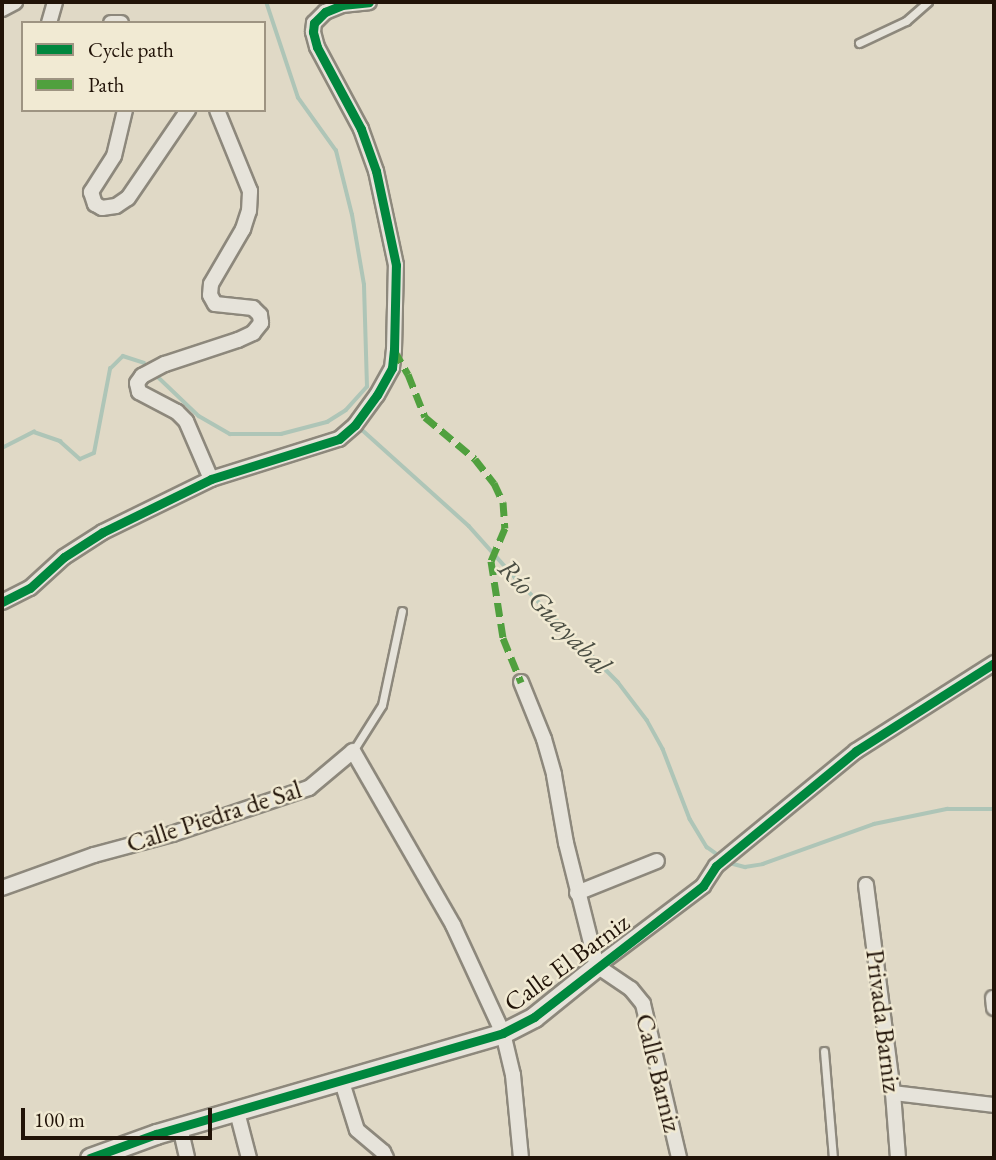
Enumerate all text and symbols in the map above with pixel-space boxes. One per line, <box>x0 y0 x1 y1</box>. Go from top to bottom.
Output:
legend <box>21 21 266 112</box>
text: Cycle path <box>88 36 174 63</box>
text: Path <box>88 71 124 98</box>
water label: Río Guayabal <box>491 551 619 681</box>
street label: Calle Piedra de Sal <box>123 774 305 860</box>
street label: Calle El Barniz <box>498 907 636 1019</box>
street label: Privada Barniz <box>859 948 907 1094</box>
street label: Calle Barniz <box>628 1011 688 1135</box>
scale bar <box>24 1094 215 1138</box>
text: 100 m <box>34 1106 85 1133</box>

